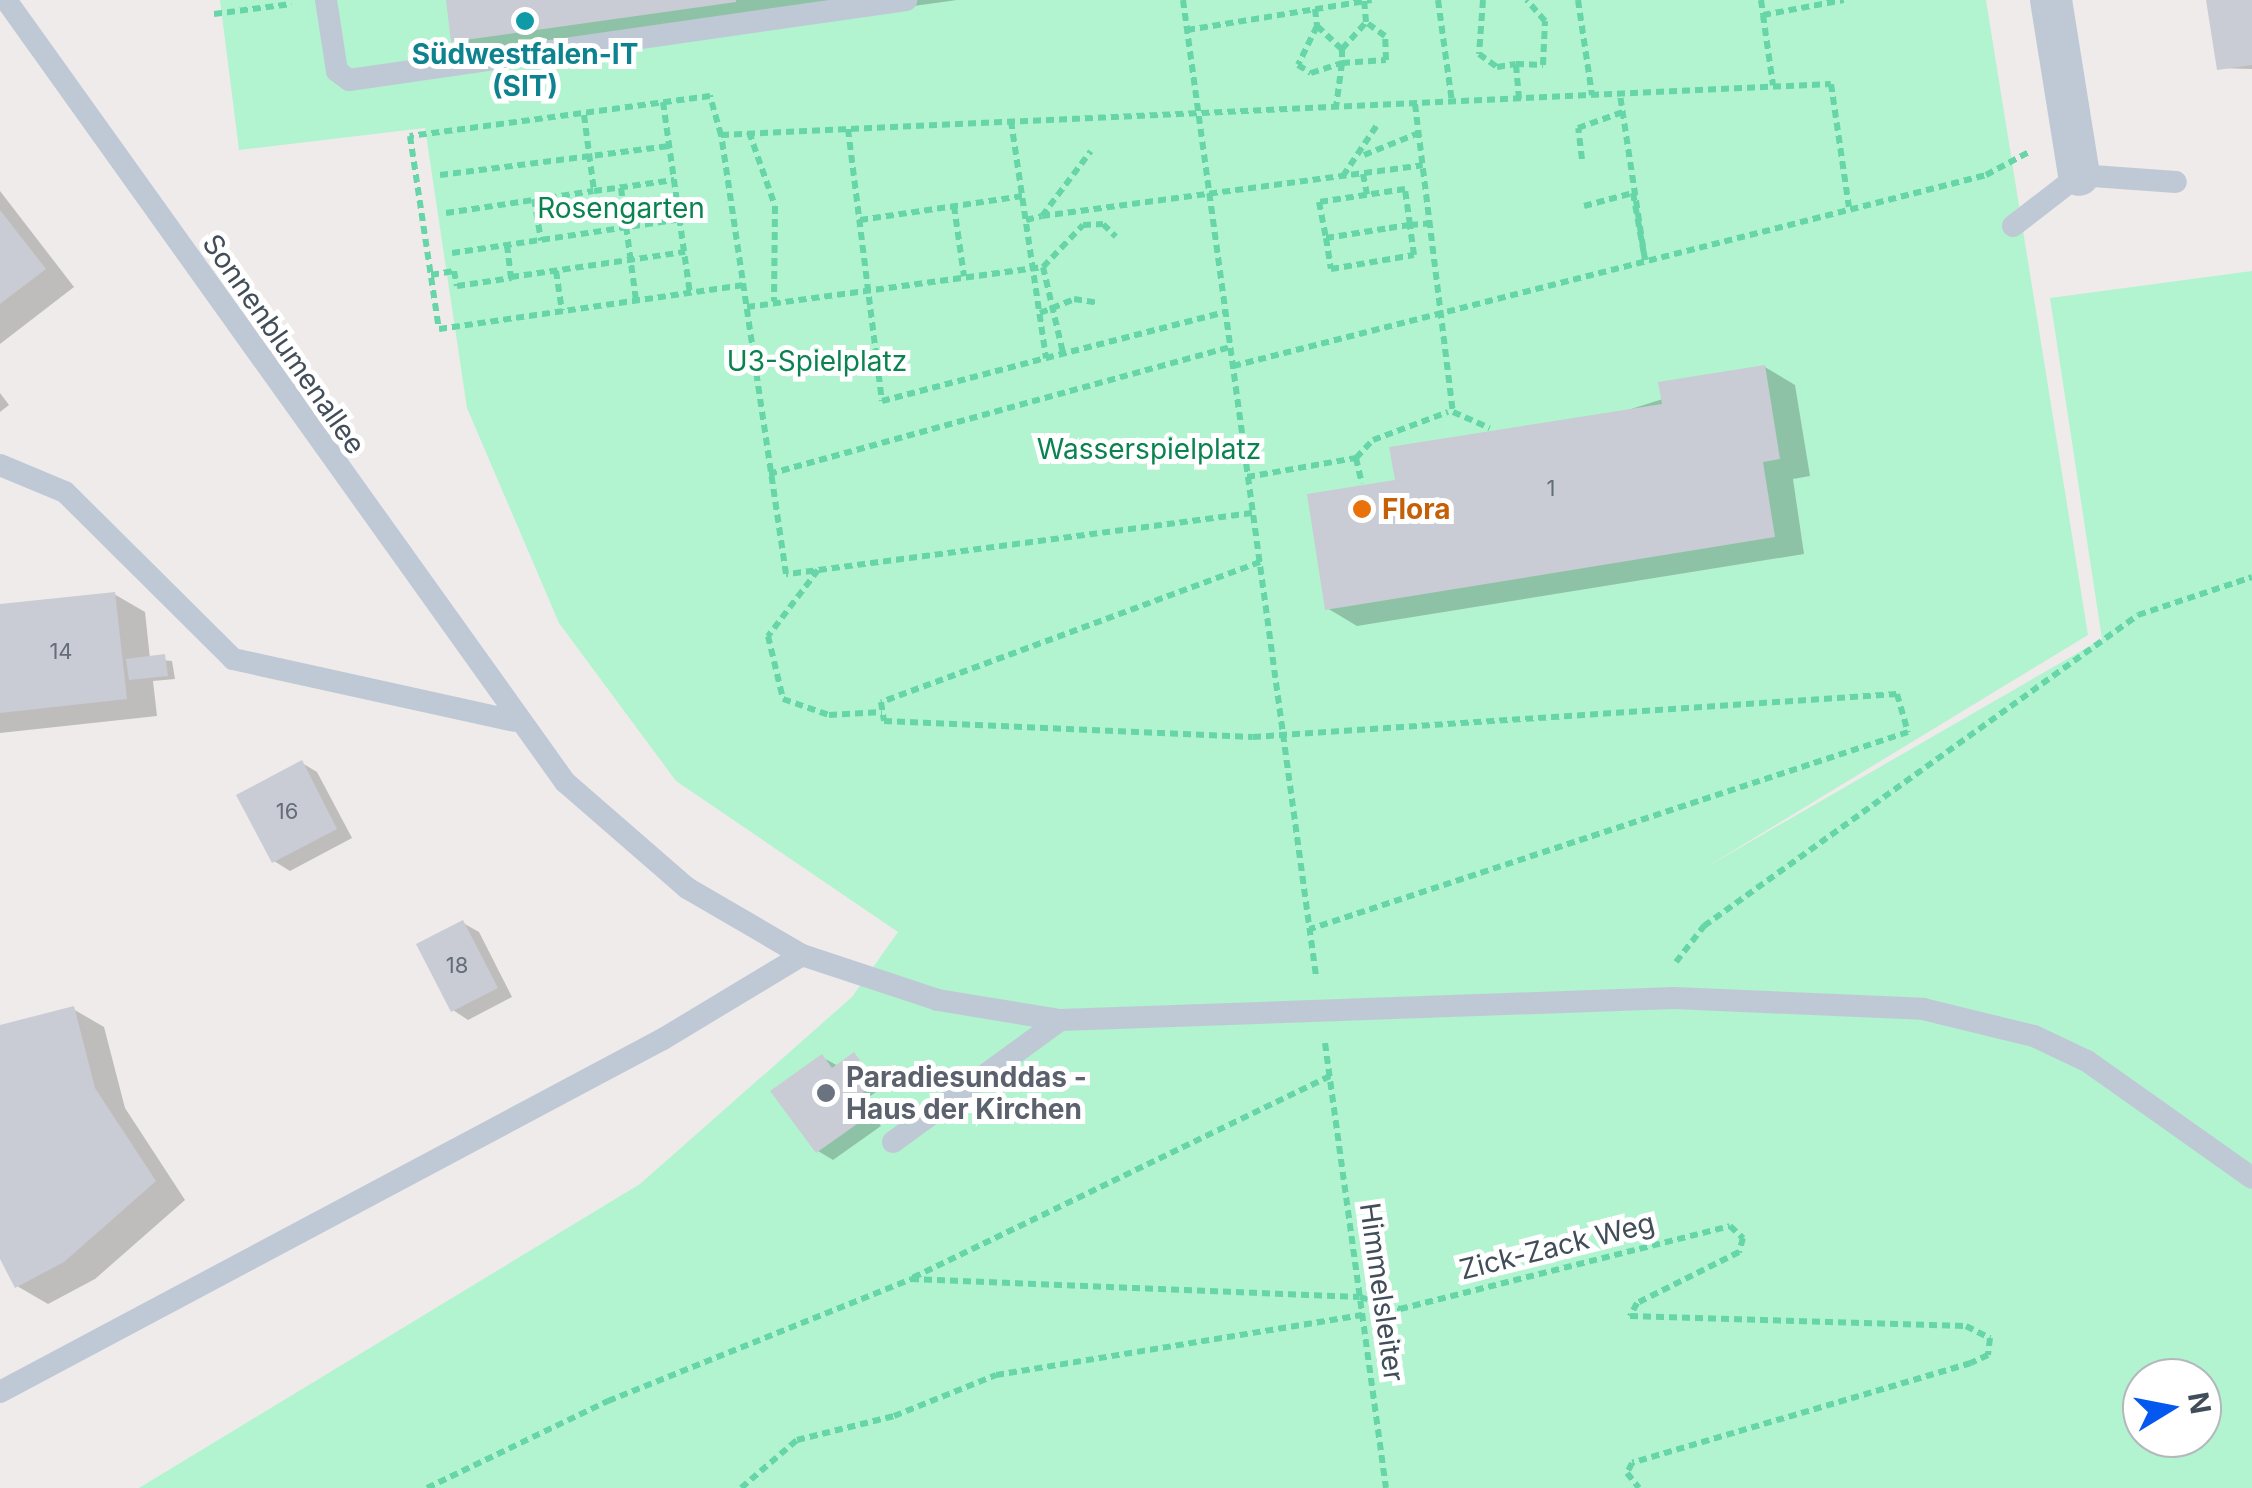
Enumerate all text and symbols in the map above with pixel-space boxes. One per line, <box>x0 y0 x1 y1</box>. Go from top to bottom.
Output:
marker: Südwestfalen-IT (SIT) <box>514 10 536 32</box>
place label: Südwestfalen-IT (SIT) <box>412 37 638 103</box>
park label: Rosengarten <box>537 191 705 225</box>
street label: Sonnenblumenallee <box>196 228 372 460</box>
park label: U3-Spielplatz <box>727 344 907 378</box>
park label: Wasserspielplatz <box>1037 432 1261 466</box>
house number: 1 <box>1547 476 1555 502</box>
place label: Flora <box>1382 492 1450 526</box>
marker: Flora <box>1351 498 1373 520</box>
house number: 14 <box>49 639 73 665</box>
house number: 16 <box>276 799 298 825</box>
house number: 18 <box>446 953 468 979</box>
place label: Paradiesunddas - Haus der Kirchen <box>846 1060 1087 1126</box>
marker: Paradiesunddas - Haus der Kirchen <box>815 1082 837 1104</box>
street label: Himmelsleiter <box>1353 1200 1411 1384</box>
street label: Zick-Zack Weg <box>1456 1206 1658 1286</box>
north arrow <box>2122 1358 2222 1458</box>
text: N <box>2181 1390 2218 1417</box>

